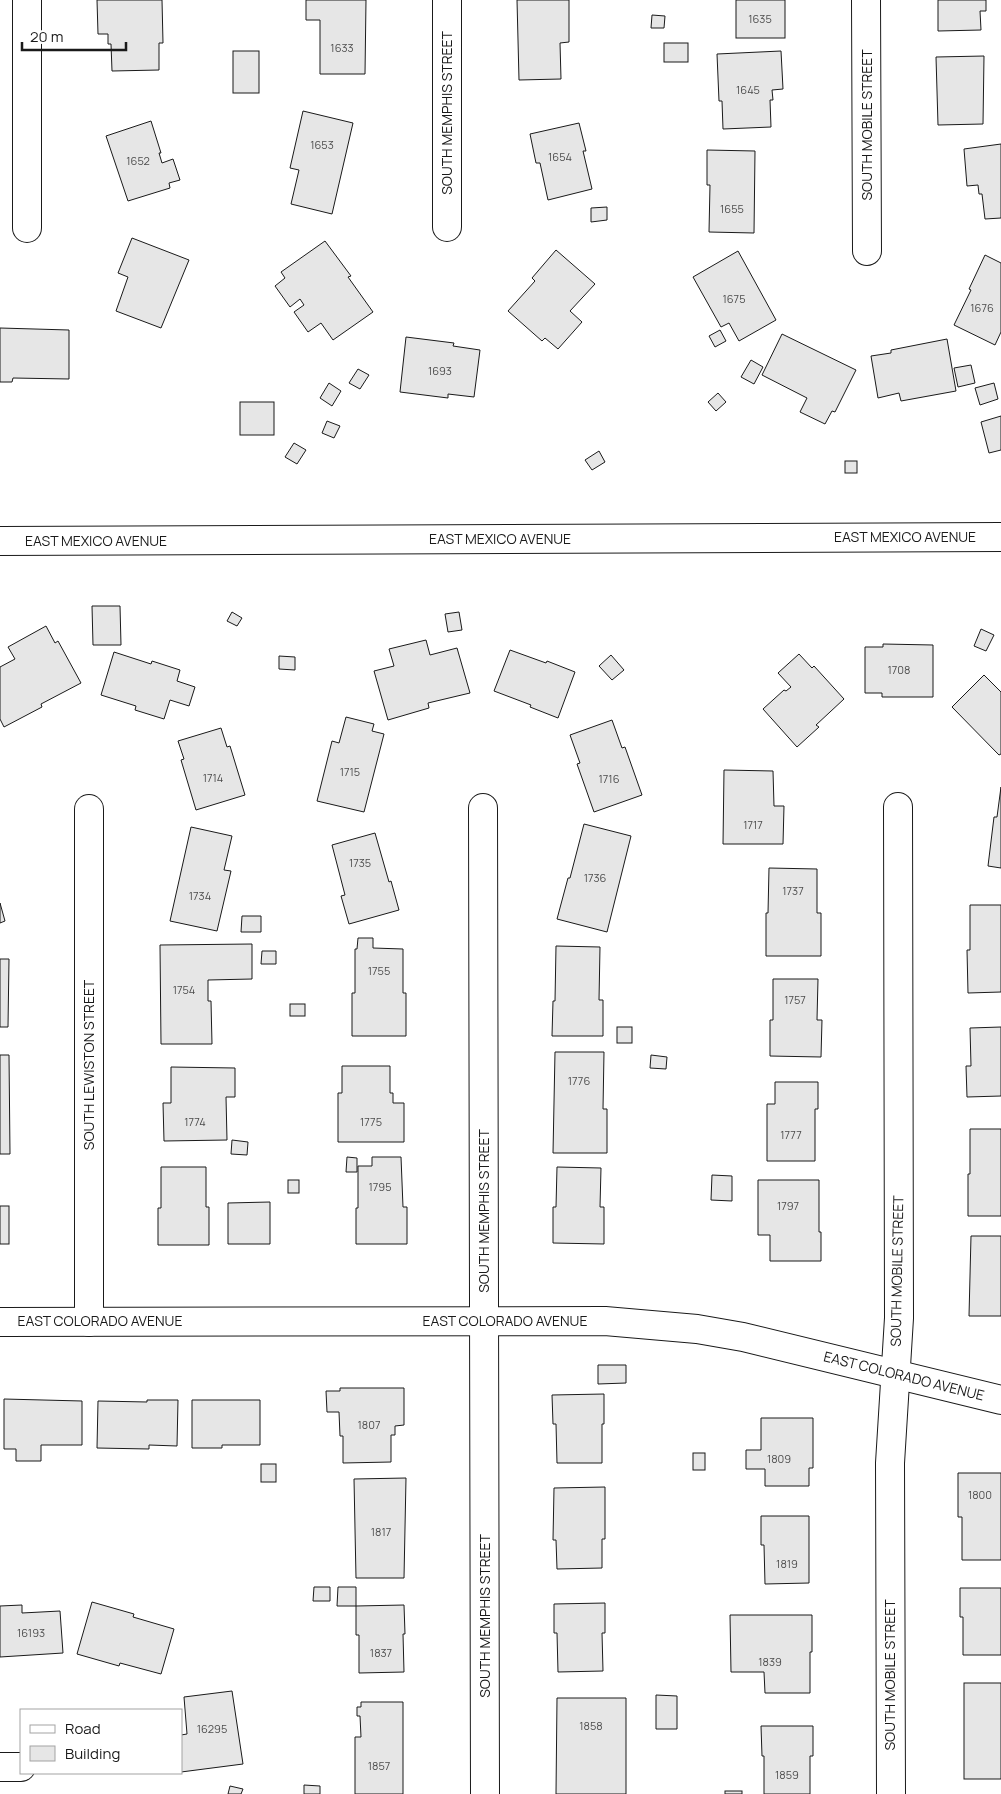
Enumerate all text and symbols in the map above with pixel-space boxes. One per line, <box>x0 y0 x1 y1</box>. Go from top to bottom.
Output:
house number: 1635 <box>748 11 772 26</box>
scale bar <box>22 20 126 52</box>
text: 20 m <box>30 26 63 47</box>
street label: SOUTH MEMPHIS STREET <box>437 31 456 195</box>
house number: 1633 <box>330 40 354 55</box>
street label: SOUTH MOBILE STREET <box>857 49 876 201</box>
house number: 1645 <box>736 82 760 97</box>
house number: 1653 <box>310 137 334 152</box>
house number: 1654 <box>548 149 572 164</box>
house number: 1652 <box>126 153 150 168</box>
house number: 1655 <box>720 201 744 216</box>
house number: 1675 <box>723 291 746 306</box>
house number: 1676 <box>970 300 994 315</box>
house number: 1693 <box>428 363 452 378</box>
street label: EAST MEXICO AVENUE <box>834 527 976 546</box>
street label: EAST MEXICO AVENUE <box>429 529 571 548</box>
street label: EAST MEXICO AVENUE <box>25 531 167 550</box>
house number: 1708 <box>888 662 910 677</box>
house number: 1715 <box>340 764 360 779</box>
house number: 1714 <box>203 770 223 785</box>
house number: 1716 <box>599 771 620 786</box>
house number: 1717 <box>743 817 763 832</box>
house number: 1735 <box>349 855 371 870</box>
house number: 1736 <box>584 870 607 885</box>
house number: 1737 <box>782 883 804 898</box>
house number: 1734 <box>189 888 211 903</box>
house number: 1755 <box>368 963 390 978</box>
street label: SOUTH LEWISTON STREET <box>79 979 98 1150</box>
house number: 1754 <box>173 982 195 997</box>
house number: 1757 <box>784 992 806 1007</box>
house number: 1776 <box>568 1073 590 1088</box>
house number: 1774 <box>184 1114 206 1129</box>
house number: 1775 <box>360 1114 382 1129</box>
house number: 1777 <box>780 1127 802 1142</box>
street label: SOUTH MEMPHIS STREET <box>474 1129 493 1293</box>
house number: 1795 <box>369 1179 392 1194</box>
street label: SOUTH MOBILE STREET <box>886 1195 907 1347</box>
house number: 1797 <box>777 1198 799 1213</box>
street label: EAST COLORADO AVENUE <box>18 1311 182 1330</box>
street label: EAST COLORADO AVENUE <box>423 1311 587 1330</box>
street label: EAST COLORADO AVENUE <box>822 1346 986 1405</box>
house number: 1807 <box>358 1417 380 1432</box>
house number: 1809 <box>767 1451 791 1466</box>
house number: 1800 <box>968 1487 992 1502</box>
house number: 1817 <box>371 1524 391 1539</box>
street label: SOUTH MEMPHIS STREET <box>475 1534 494 1698</box>
house number: 1819 <box>776 1556 798 1571</box>
street label: SOUTH MOBILE STREET <box>880 1599 899 1751</box>
house number: 16193 <box>17 1625 45 1640</box>
house number: 1837 <box>370 1645 392 1660</box>
house number: 1839 <box>758 1654 782 1669</box>
legend <box>20 1709 182 1774</box>
text: Road <box>65 1718 101 1739</box>
house number: 1858 <box>579 1718 603 1733</box>
house number: 16295 <box>197 1721 227 1736</box>
text: Building <box>65 1743 120 1764</box>
house number: 1857 <box>368 1758 390 1773</box>
house number: 1859 <box>775 1767 799 1782</box>

